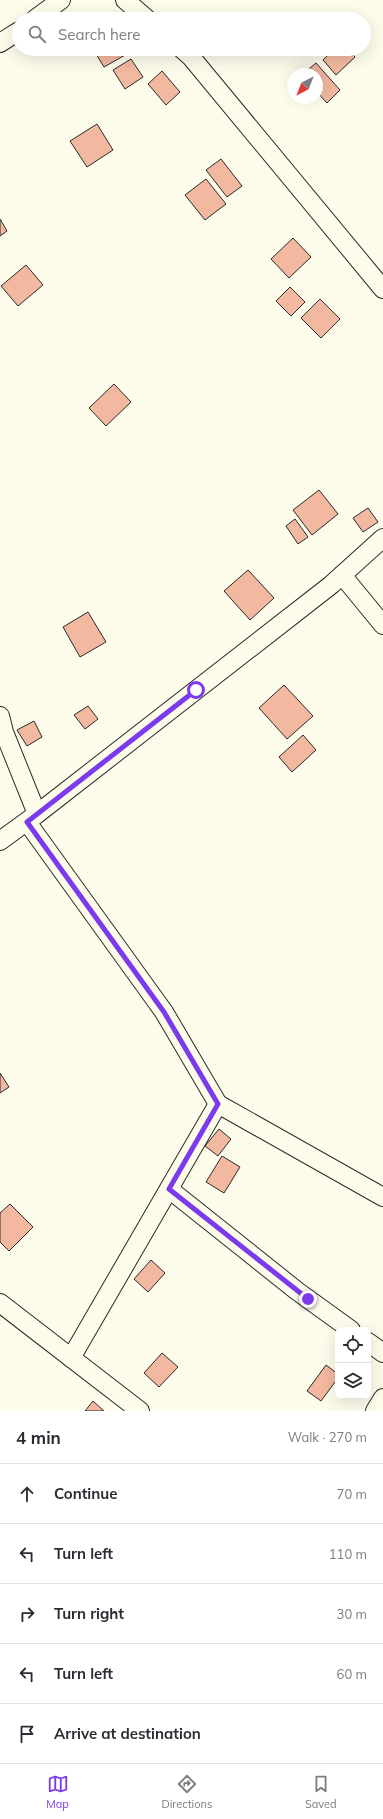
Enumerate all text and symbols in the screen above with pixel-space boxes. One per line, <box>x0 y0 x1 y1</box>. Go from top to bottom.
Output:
search box <box>12 12 371 56</box>
icon: search <box>26 23 48 45</box>
text: Search here <box>58 25 140 44</box>
north arrow <box>287 68 323 104</box>
route start <box>187 681 205 699</box>
route end <box>299 1290 317 1308</box>
map controls <box>335 1327 371 1399</box>
button: locate <box>335 1327 371 1363</box>
button: layers <box>335 1363 371 1399</box>
text: 4 min <box>16 1427 61 1448</box>
text: Walk · 270 m <box>288 1429 367 1445</box>
icon: ahead <box>16 1483 38 1505</box>
text: Continue <box>54 1484 117 1503</box>
text: 70 m <box>337 1486 367 1502</box>
icon: left <box>16 1543 38 1565</box>
text: Turn left <box>54 1544 113 1563</box>
text: 110 m <box>329 1546 367 1562</box>
icon: right <box>16 1603 38 1625</box>
text: Turn right <box>54 1604 124 1623</box>
text: 30 m <box>337 1606 367 1622</box>
icon: left <box>16 1663 38 1685</box>
text: Turn left <box>54 1664 113 1683</box>
text: 60 m <box>337 1666 367 1682</box>
icon: arrive <box>16 1723 38 1745</box>
text: Arrive at destination <box>54 1724 201 1743</box>
tab: Map <box>46 1773 69 1811</box>
tab: Directions <box>162 1773 212 1811</box>
tab: Saved <box>305 1773 337 1811</box>

